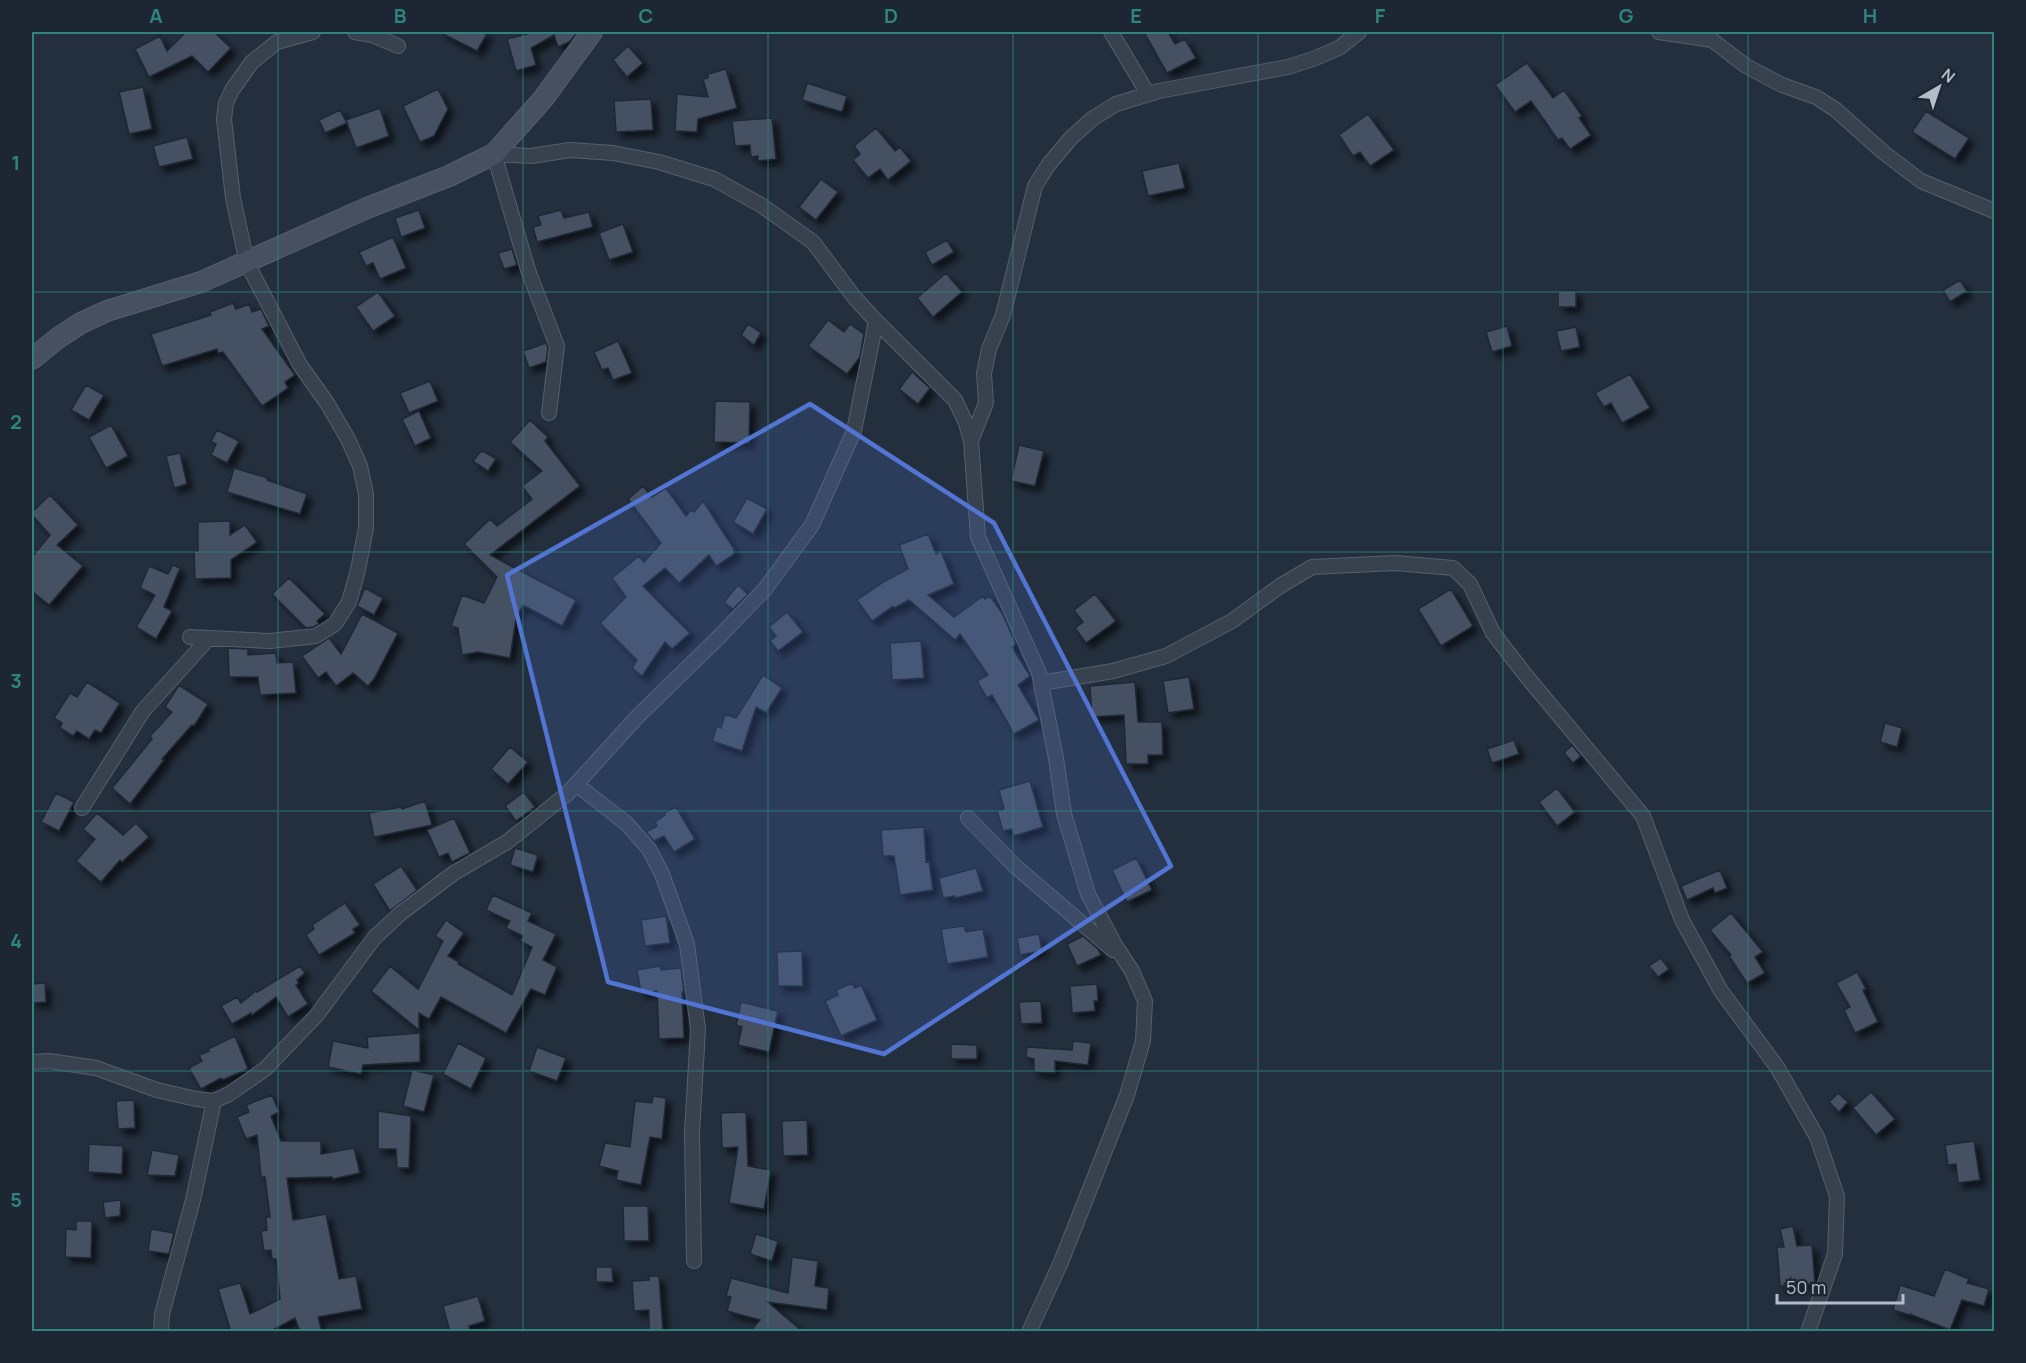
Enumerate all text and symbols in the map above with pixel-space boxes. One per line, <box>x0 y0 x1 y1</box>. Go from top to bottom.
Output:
text: A <box>149 2 163 29</box>
text: B <box>394 2 407 29</box>
text: C <box>639 2 653 29</box>
text: D <box>884 2 898 29</box>
text: E <box>1130 2 1142 29</box>
text: F <box>1375 2 1386 29</box>
text: G <box>1619 2 1634 29</box>
text: H <box>1863 2 1877 29</box>
north arrow <box>1909 57 1969 117</box>
text: N <box>1937 63 1960 88</box>
text: 1 <box>12 149 20 176</box>
text: 2 <box>10 408 22 435</box>
text: 3 <box>10 667 22 694</box>
text: 4 <box>10 927 22 954</box>
text: 5 <box>10 1186 22 1213</box>
scale bar <box>1777 1267 1903 1305</box>
text: 50 m <box>1786 1275 1826 1299</box>

